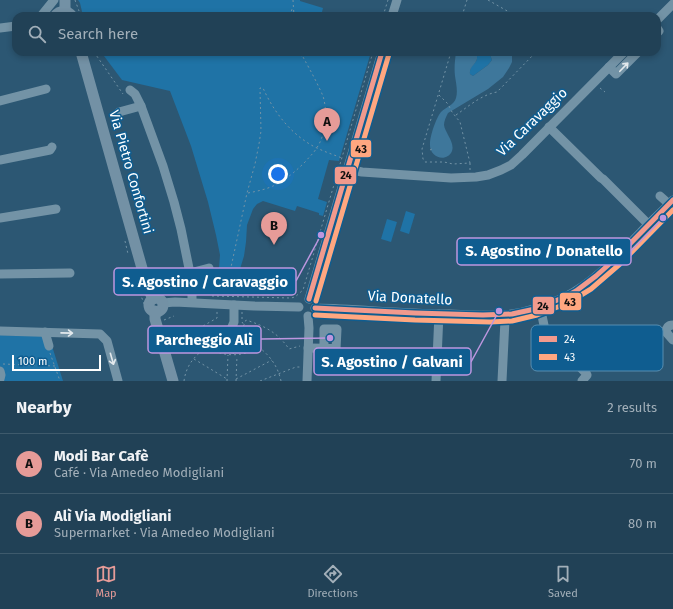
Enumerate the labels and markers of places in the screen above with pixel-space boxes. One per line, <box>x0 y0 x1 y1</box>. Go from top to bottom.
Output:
pin: A <box>314 108 340 141</box>
pin: B <box>261 212 287 245</box>
callout: S. Agostino / Donatello <box>457 238 631 265</box>
callout: S. Agostino / Caravaggio <box>114 268 296 295</box>
callout: Parcheggio Alì <box>148 326 261 353</box>
callout: S. Agostino / Galvani <box>314 348 471 375</box>

